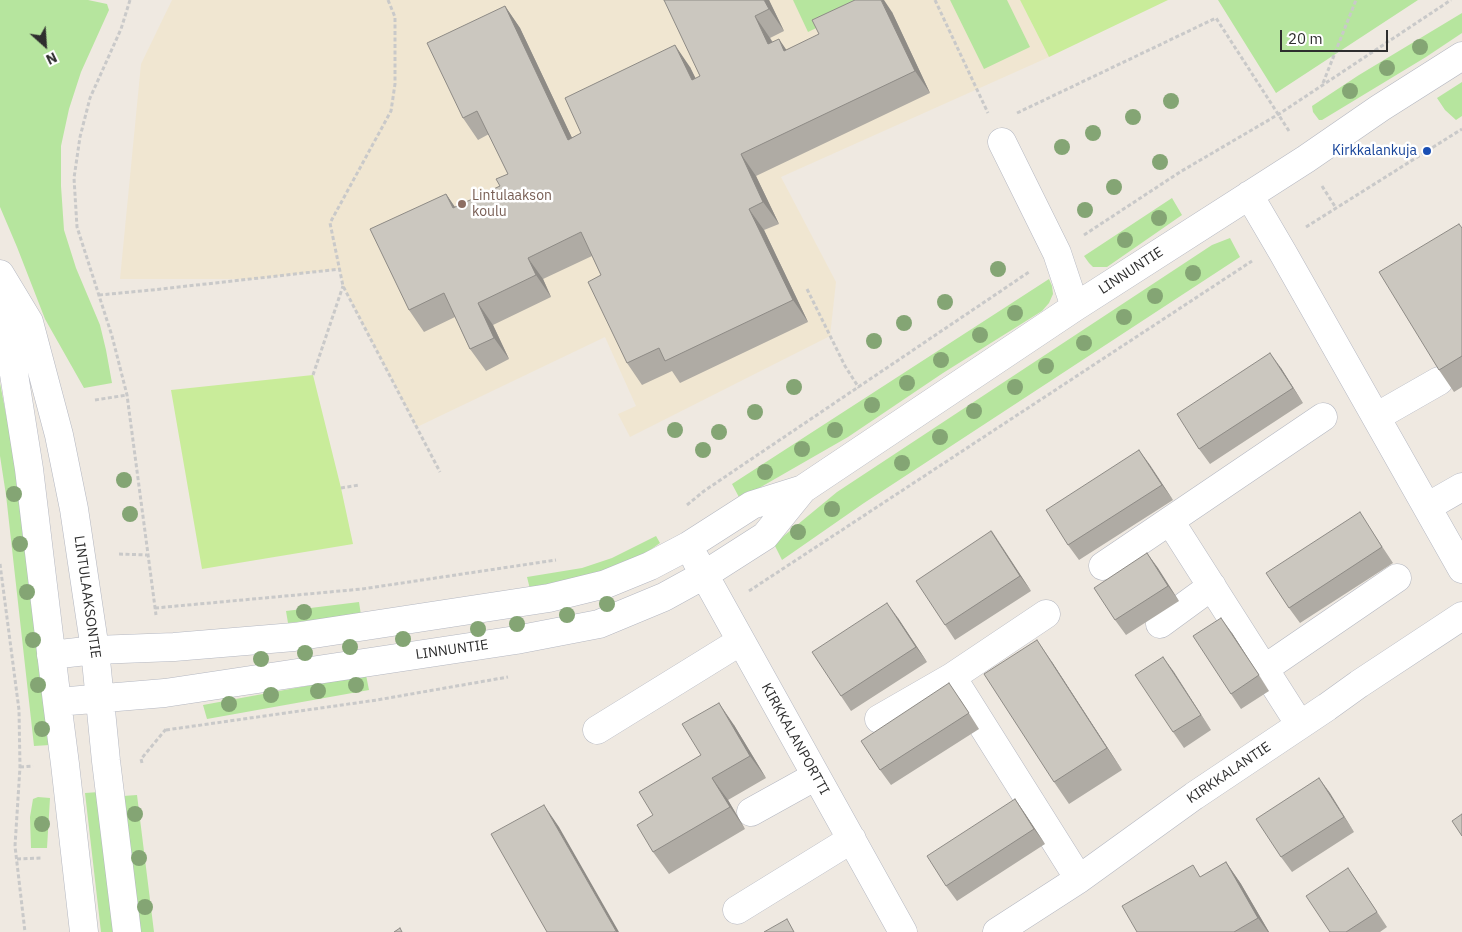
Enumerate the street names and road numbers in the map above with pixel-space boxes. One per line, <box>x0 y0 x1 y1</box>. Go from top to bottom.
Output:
street label: LINNUNTIE <box>1096 244 1166 298</box>
street label: LINTULAAKSONTIE <box>70 534 104 660</box>
street label: LINNUNTIE <box>414 637 490 663</box>
street label: KIRKKALANPORTTI <box>757 680 833 798</box>
street label: KIRKKALANTIE <box>1184 739 1274 807</box>

